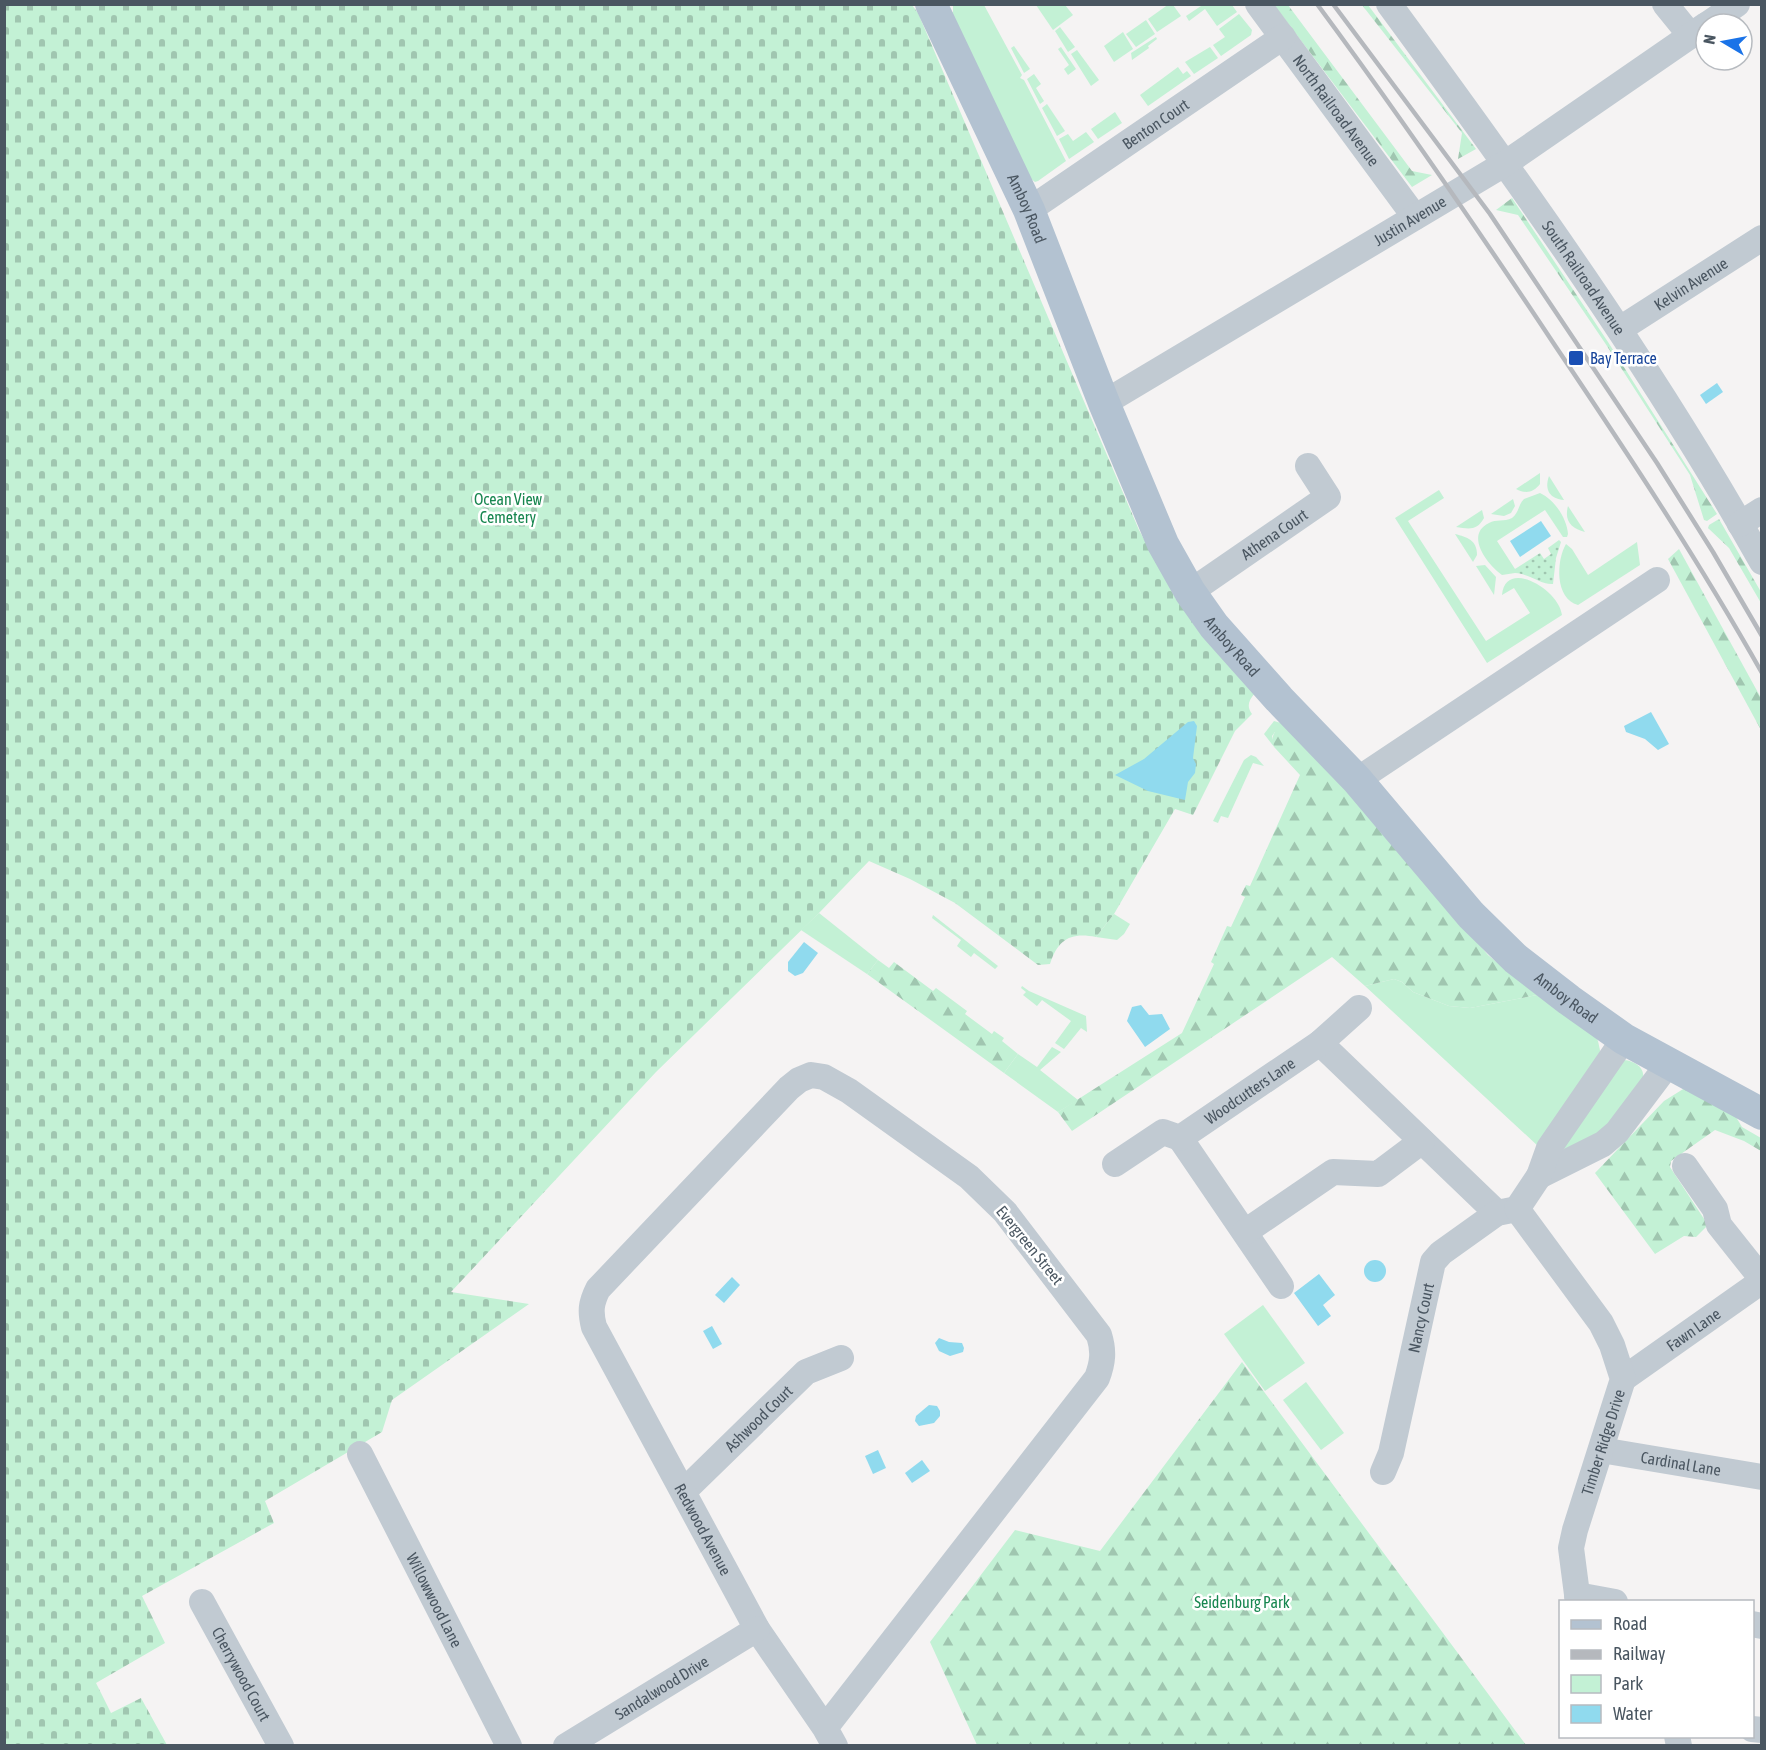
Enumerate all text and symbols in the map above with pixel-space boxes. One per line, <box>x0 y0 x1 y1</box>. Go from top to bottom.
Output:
north arrow <box>1694 12 1754 72</box>
text: N <box>1700 33 1719 46</box>
street label: North Railroad Avenue <box>1290 51 1383 169</box>
street label: Benton Court <box>1119 95 1192 153</box>
street label: Amboy Road <box>1004 171 1050 246</box>
street label: Justin Avenue <box>1370 192 1449 249</box>
street label: South Railroad Avenue <box>1539 217 1629 338</box>
street label: Kelvin Avenue <box>1651 254 1731 314</box>
marker: Bay Terrace <box>1567 349 1585 367</box>
place label: Bay Terrace <box>1590 349 1657 368</box>
park label: Ocean View Cemetery <box>474 490 542 527</box>
street label: Athena Court <box>1237 505 1311 563</box>
street label: Amboy Road <box>1201 613 1263 680</box>
street label: Amboy Road <box>1532 968 1601 1027</box>
street label: Woodcutters Lane <box>1201 1054 1298 1128</box>
street label: Evergreen Street <box>992 1202 1067 1289</box>
street label: Nancy Court <box>1404 1281 1437 1354</box>
street label: Fawn Lane <box>1663 1304 1724 1355</box>
street label: Ashwood Court <box>721 1381 796 1455</box>
street label: Timber Ridge Drive <box>1578 1387 1628 1497</box>
street label: Cardinal Lane <box>1639 1448 1722 1479</box>
street label: Redwood Avenue <box>671 1480 735 1578</box>
street label: Willowwood Lane <box>403 1550 466 1650</box>
park label: Seidenburg Park <box>1194 1593 1290 1612</box>
legend <box>1559 1600 1754 1738</box>
text: Road <box>1613 1613 1647 1634</box>
street label: Cherrywood Court <box>208 1624 275 1724</box>
text: Railway <box>1613 1643 1665 1664</box>
street label: Sandalwood Drive <box>611 1652 712 1723</box>
text: Park <box>1613 1673 1643 1694</box>
text: Water <box>1613 1703 1653 1724</box>

